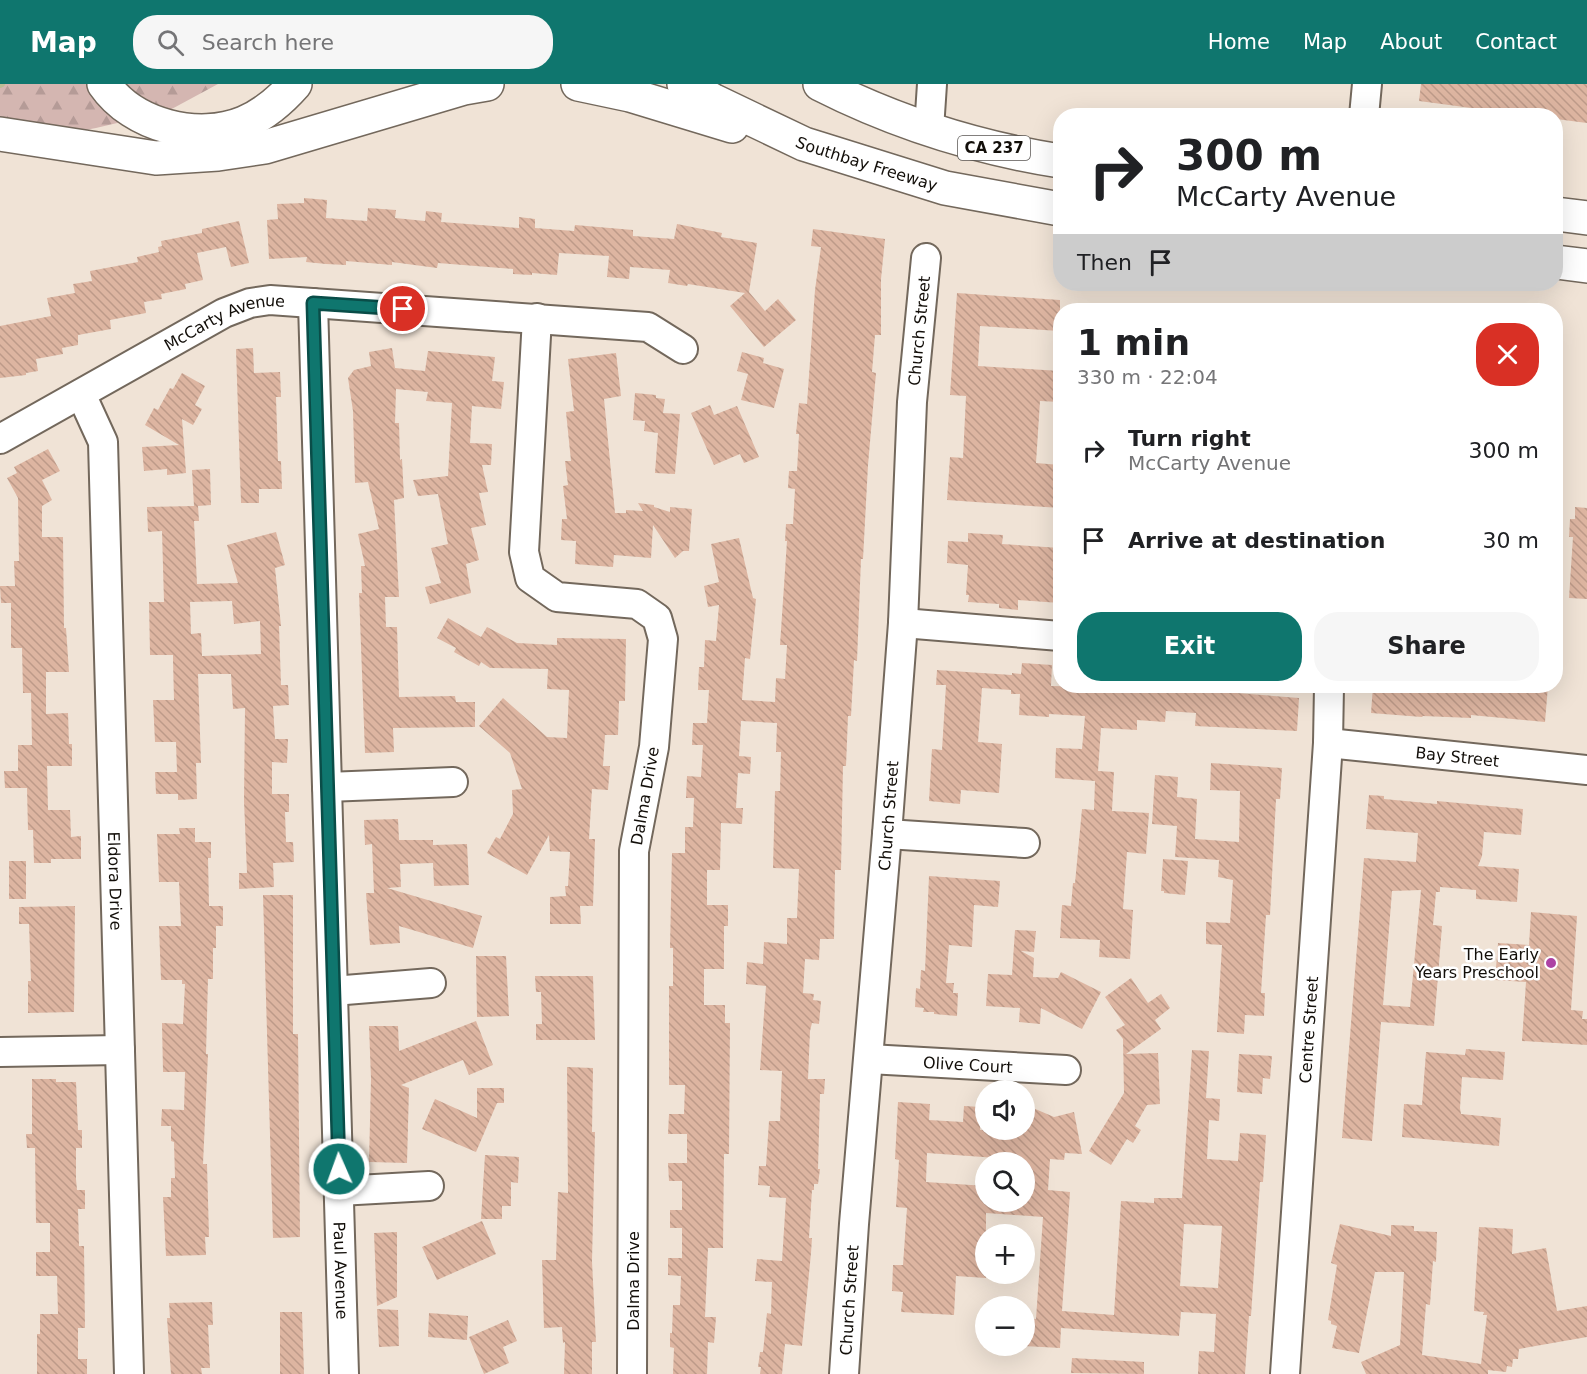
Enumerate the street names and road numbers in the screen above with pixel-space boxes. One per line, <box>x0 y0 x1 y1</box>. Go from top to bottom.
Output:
street label: Southbay Freeway <box>793 132 940 195</box>
road number: CA 237 <box>958 136 1030 160</box>
street label: Church Street <box>904 275 934 387</box>
street label: McCarty Avenue <box>161 290 286 354</box>
street label: Bay Street <box>1415 743 1500 770</box>
street label: Dalma Drive <box>627 745 663 847</box>
street label: Church Street <box>874 760 902 872</box>
street label: Eldora Drive <box>104 831 126 931</box>
street label: Centre Street <box>1295 976 1322 1084</box>
street label: Olive Court <box>922 1053 1013 1077</box>
street label: Paul Avenue <box>330 1221 352 1320</box>
street label: Dalma Drive <box>624 1231 643 1331</box>
street label: Church Street <box>836 1244 862 1356</box>

